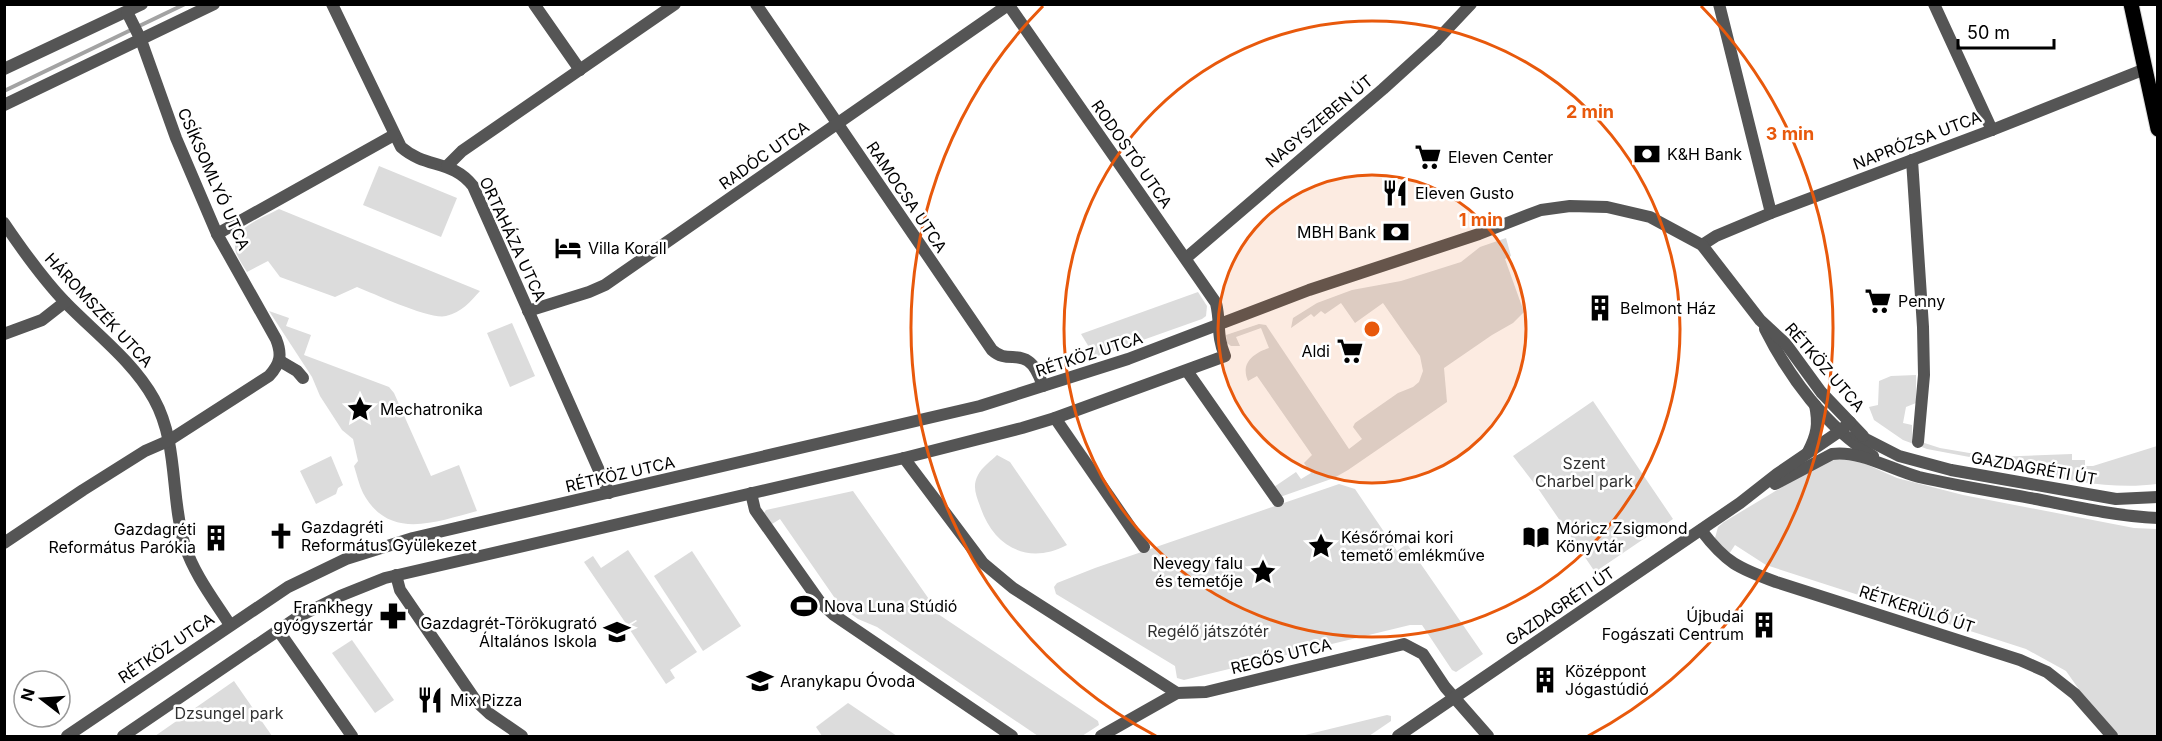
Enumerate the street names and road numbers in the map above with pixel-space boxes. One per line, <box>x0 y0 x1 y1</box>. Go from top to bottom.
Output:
street label: NAGYSZEBEN ÚT <box>1261 70 1377 172</box>
street label: RODOSTÓ UTCA <box>1087 96 1177 212</box>
street label: CSÍKSOMLYÓ UTCA <box>174 105 254 253</box>
street label: NAPRÓZSA UTCA <box>1850 106 1984 174</box>
street label: RADÓC UTCA <box>715 117 813 193</box>
street label: RAMOCSA UTCA <box>862 138 952 256</box>
street label: ORTAHÁZA UTCA <box>475 173 551 305</box>
street label: HÁROMSZÉK UTCA <box>41 249 157 371</box>
street label: RÉTKÖZ UTCA <box>1781 318 1869 416</box>
street label: RÉTKÖZ UTCA <box>1033 327 1145 381</box>
street label: GAZDAGRÉTI ÚT <box>1970 447 2098 489</box>
street label: RÉTKÖZ UTCA <box>563 452 677 496</box>
street label: GAZDAGRÉTI ÚT <box>1502 562 1618 650</box>
street label: RÉTKERÜLŐ ÚT <box>1857 581 1977 637</box>
street label: RÉTKÖZ UTCA <box>114 609 218 687</box>
street label: REGŐS UTCA <box>1229 634 1333 678</box>

